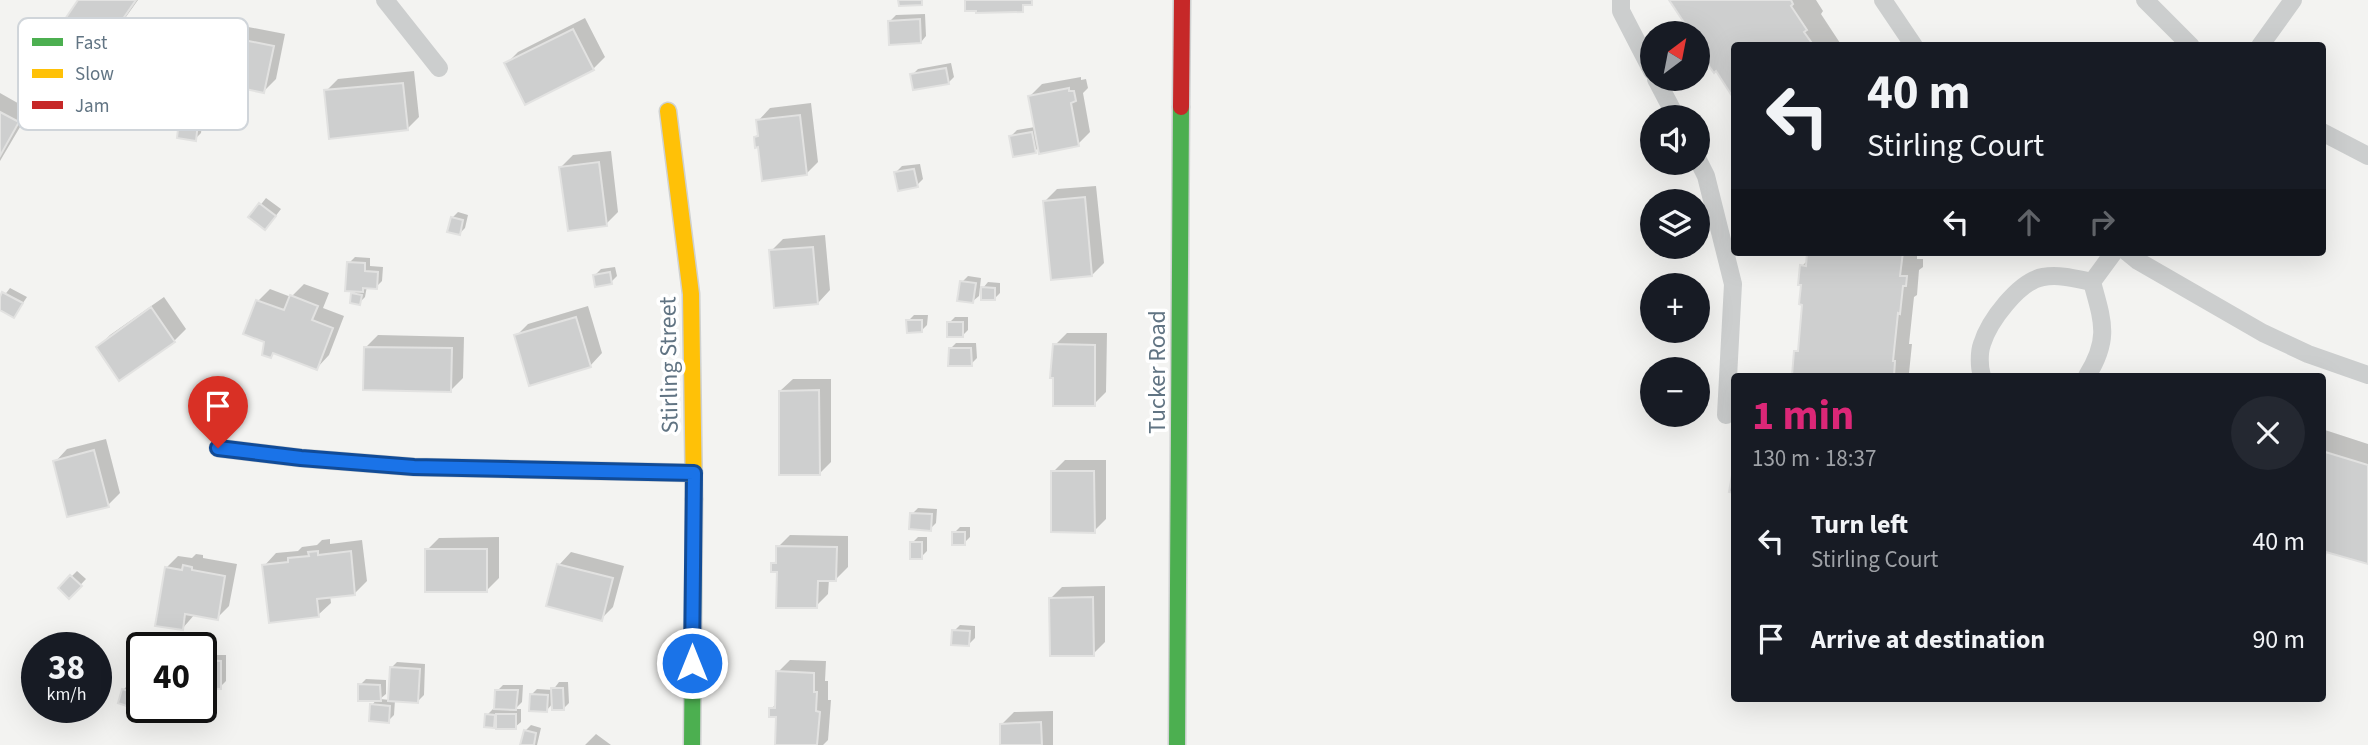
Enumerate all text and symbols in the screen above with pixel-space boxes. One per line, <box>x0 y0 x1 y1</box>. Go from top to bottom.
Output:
legend <box>18 18 248 130</box>
north arrow <box>1640 21 1710 91</box>
map controls <box>1640 21 1710 427</box>
text: Fast <box>75 30 108 57</box>
text: 40 m <box>1867 58 1971 128</box>
text: Slow <box>75 61 114 88</box>
icon: left <box>1752 70 1843 161</box>
text: Jam <box>75 93 109 120</box>
button: sound <box>1640 105 1710 175</box>
text: Stirling Court <box>1867 123 2044 169</box>
button: layers <box>1640 189 1710 259</box>
icon: left <box>1937 203 1975 241</box>
icon: ahead <box>2010 203 2048 241</box>
icon: right <box>2083 203 2121 241</box>
button: + <box>1640 273 1710 343</box>
street label: Stirling Street <box>650 296 688 434</box>
street label: Tucker Road <box>1140 310 1175 434</box>
button: − <box>1640 357 1710 427</box>
pin <box>188 376 248 448</box>
text: 1 min <box>1752 386 1854 446</box>
icon: arrive <box>199 387 237 425</box>
button: close <box>2231 396 2305 470</box>
text: 130 m · 18:37 <box>1752 442 1876 475</box>
text: Turn left <box>1811 506 1908 543</box>
icon: left <box>1752 522 1790 560</box>
text: 40 m <box>2252 523 2305 560</box>
text: Stirling Court <box>1811 543 1938 576</box>
icon: arrive <box>1752 620 1790 658</box>
text: Arrive at destination <box>1811 621 2045 658</box>
text: 90 m <box>2252 621 2305 658</box>
position arrow <box>655 626 729 700</box>
speed limit sign: 40 <box>126 632 217 723</box>
text: 38 <box>48 643 85 693</box>
text: km/h <box>47 682 86 707</box>

